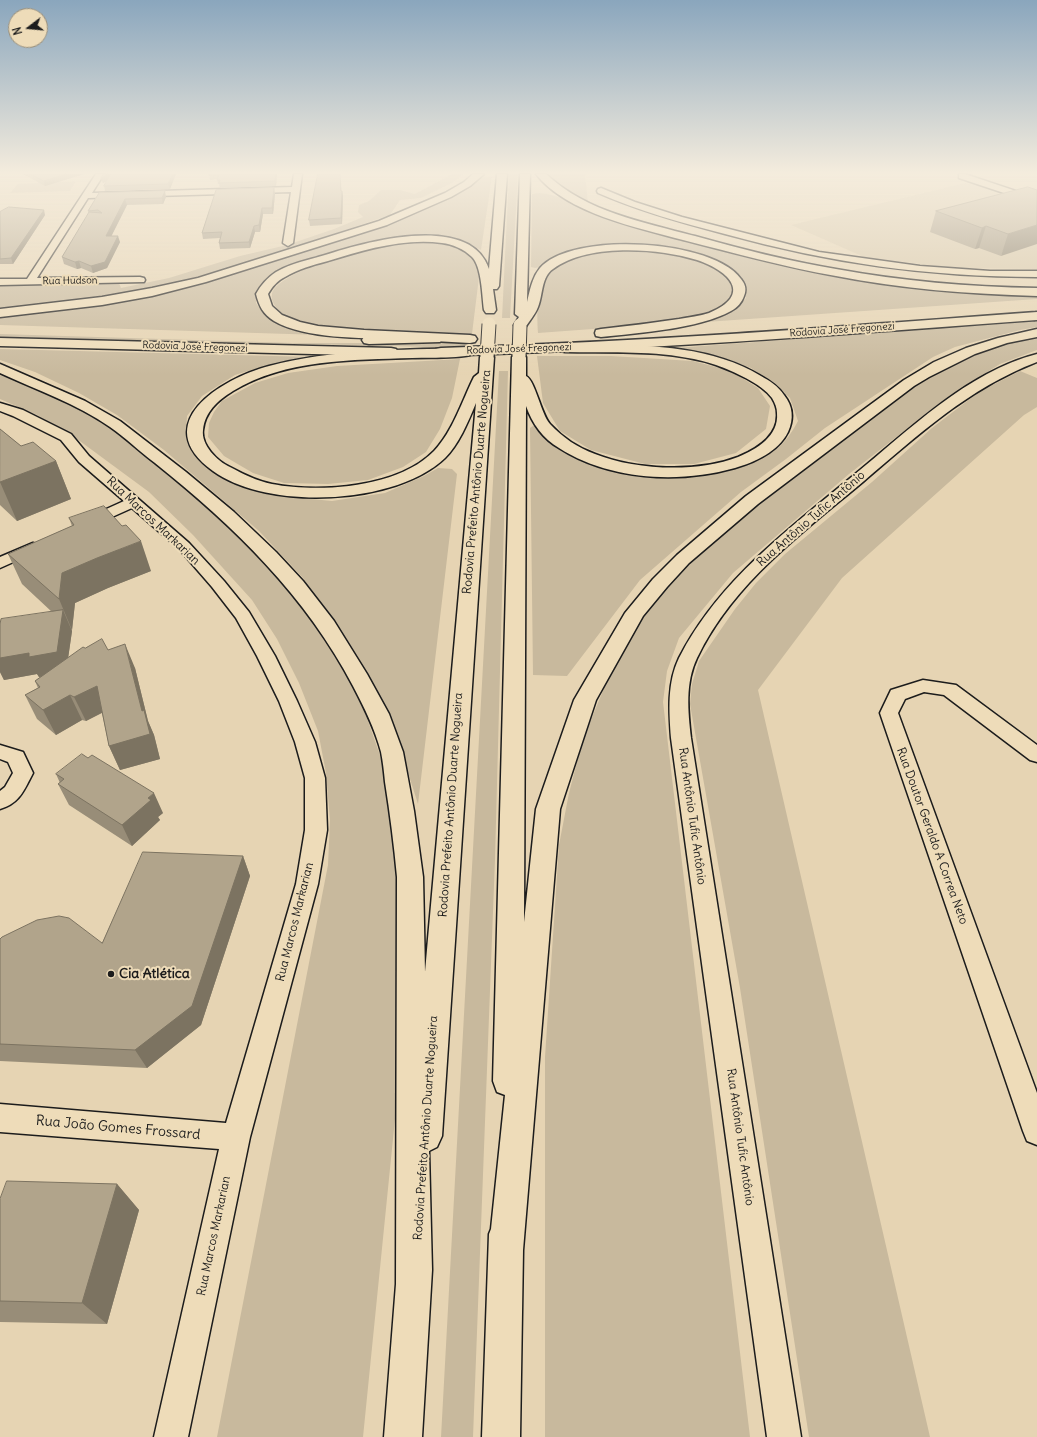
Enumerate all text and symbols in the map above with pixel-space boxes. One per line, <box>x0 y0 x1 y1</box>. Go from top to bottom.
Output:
north arrow <box>8 8 48 48</box>
text: N <box>10 25 25 37</box>
street label: Rua Hudson <box>42 275 98 287</box>
street label: Rodovia José Fregonezi <box>789 320 895 340</box>
street label: Rodovia José Fregonezi <box>142 339 248 355</box>
street label: Rodovia José Fregonezi <box>466 341 572 357</box>
street label: Rodovia Prefeito Antônio Duarte Nogueira <box>460 369 494 595</box>
street label: Rua Antônio Tufic Antônio <box>754 468 868 570</box>
street label: Rua Marcos Markarian <box>103 474 203 568</box>
street label: Rodovia Prefeito Antônio Duarte Nogueira <box>436 692 466 918</box>
street label: Rua Antônio Tufic Antônio <box>675 746 709 886</box>
street label: Rua Doutor Geraldo A Correa Neto <box>893 746 971 926</box>
street label: Rua Marcos Markarian <box>273 861 317 983</box>
place label: Cia Atlética <box>119 966 190 982</box>
marker: Cia Atlética <box>106 969 116 979</box>
street label: Rodovia Prefeito Antônio Duarte Nogueira <box>411 1015 441 1241</box>
street label: Rua Antônio Tufic Antônio <box>723 1067 757 1207</box>
street label: Rua João Gomes Frossard <box>35 1112 201 1144</box>
street label: Rua Marcos Markarian <box>194 1175 234 1297</box>

